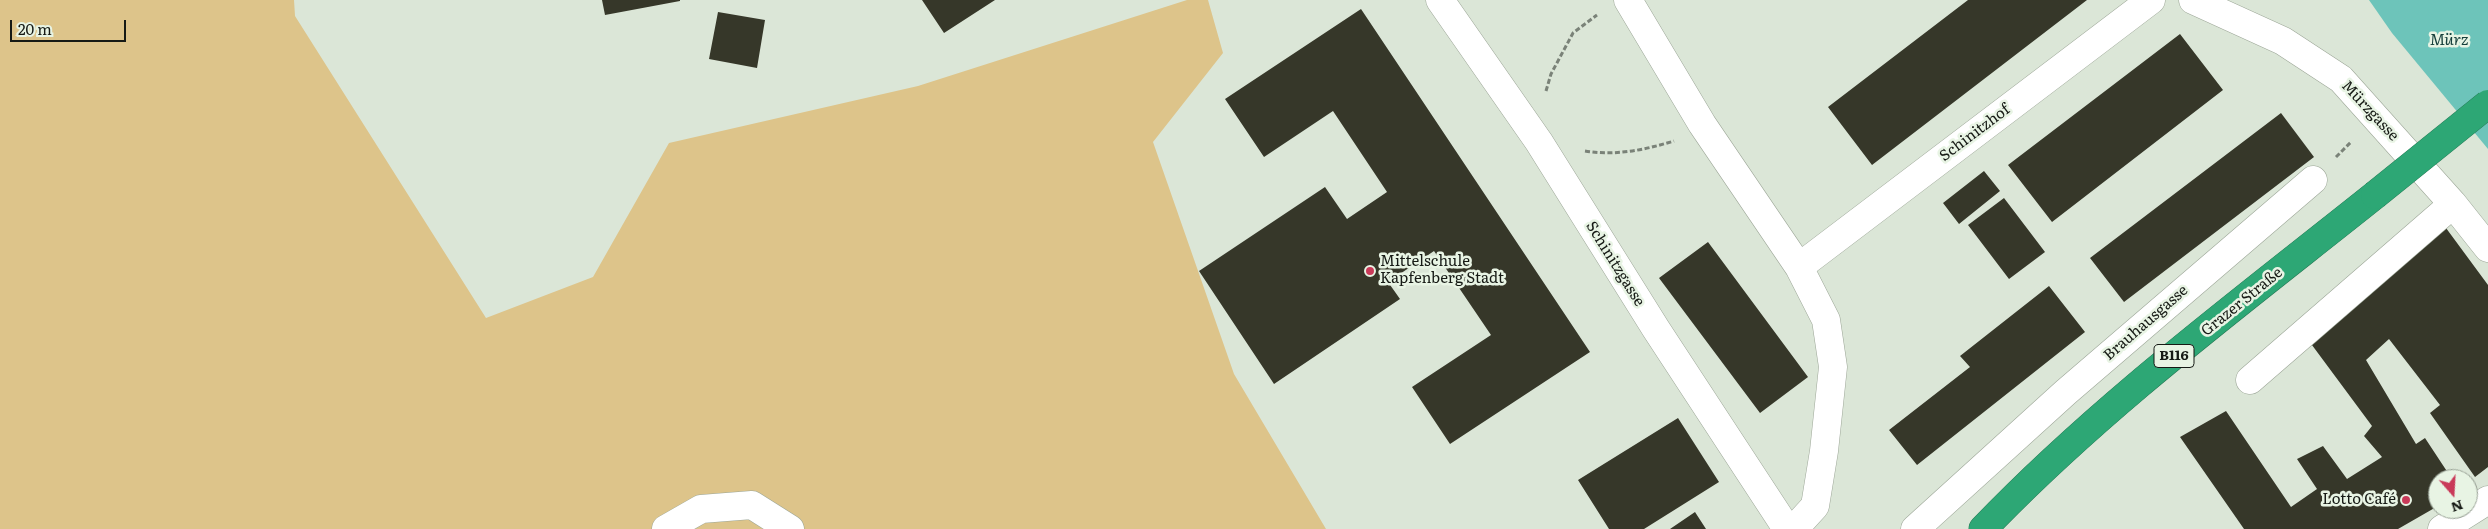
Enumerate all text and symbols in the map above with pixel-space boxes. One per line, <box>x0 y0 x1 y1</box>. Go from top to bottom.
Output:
scale bar <box>12 10 129 42</box>
text: 20 m <box>18 17 52 40</box>
water label: Mürz <box>2430 30 2468 50</box>
street label: Mürzgasse <box>2338 77 2402 145</box>
street label: Schinitzhof <box>1936 101 2014 165</box>
street label: Schinitzgasse <box>1582 218 1648 310</box>
place label: Mittelschule Kapfenberg Stadt <box>1380 253 1504 288</box>
street label: Grazer Straße <box>2198 264 2286 340</box>
marker: Mittelschule Kapfenberg Stadt <box>1364 265 1376 277</box>
street label: Brauhausgasse <box>2100 282 2192 364</box>
road number: B116 <box>2154 344 2194 368</box>
north arrow <box>2428 469 2478 519</box>
place label: Lotto Café <box>2322 491 2396 509</box>
marker: Lotto Café <box>2400 494 2412 506</box>
text: N <box>2449 496 2466 519</box>

